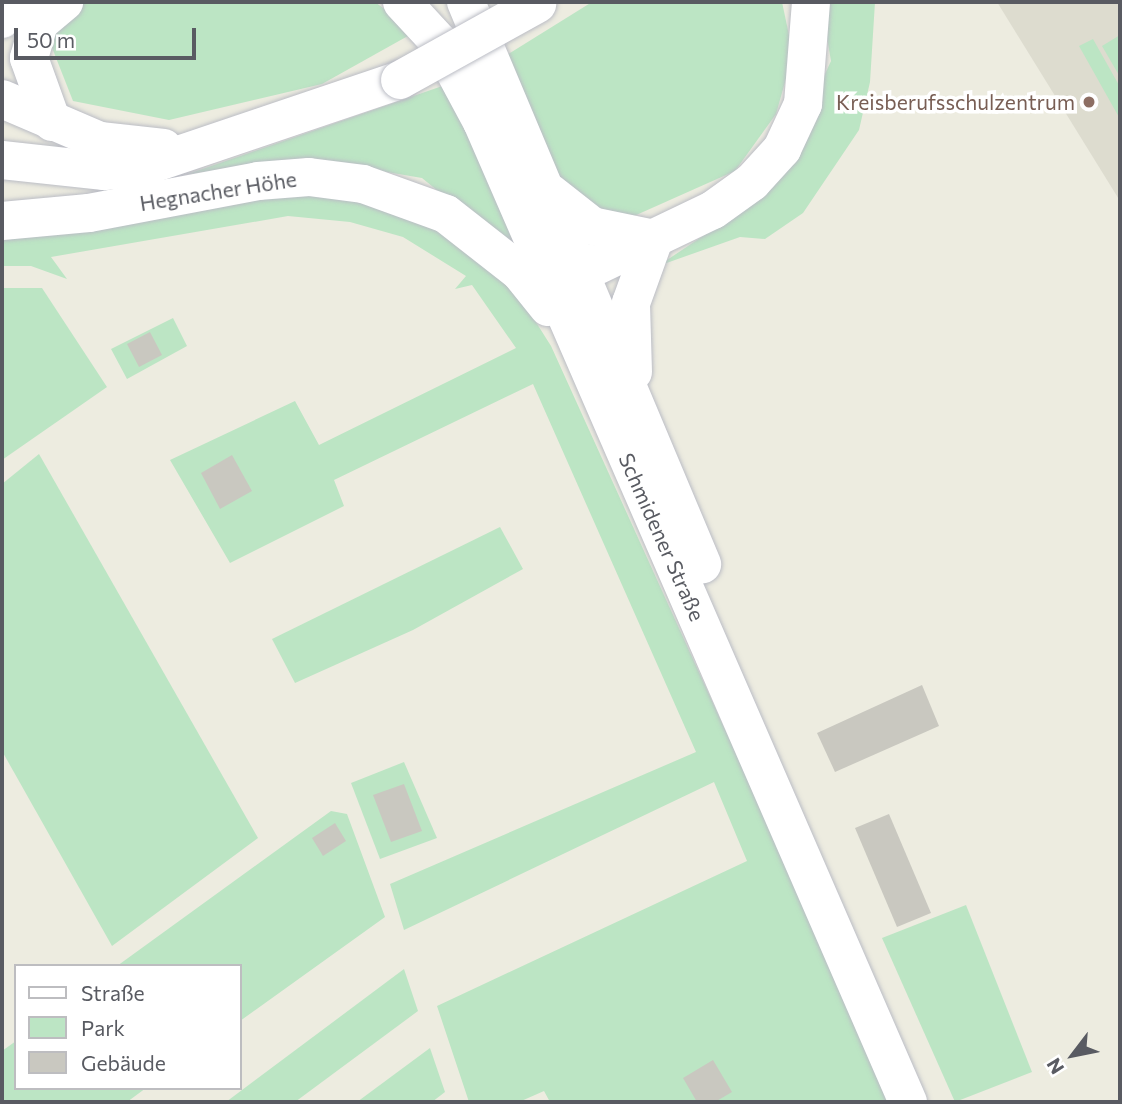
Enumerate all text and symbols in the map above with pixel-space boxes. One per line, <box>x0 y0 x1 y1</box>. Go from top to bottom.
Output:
scale bar <box>18 14 200 58</box>
text: 50 m <box>27 27 75 52</box>
place label: Kreisberufsschulzentrum <box>836 89 1075 115</box>
marker: Kreisberufsschulzentrum <box>1081 94 1097 110</box>
street label: Hegnacher Höhe <box>138 166 298 216</box>
street label: Schmidener Straße <box>614 449 710 625</box>
legend <box>14 964 242 1090</box>
text: Straße <box>81 980 145 1005</box>
text: Park <box>81 1015 125 1040</box>
north arrow <box>1038 1020 1108 1090</box>
text: Gebäude <box>81 1050 166 1075</box>
text: N <box>1041 1054 1068 1079</box>

